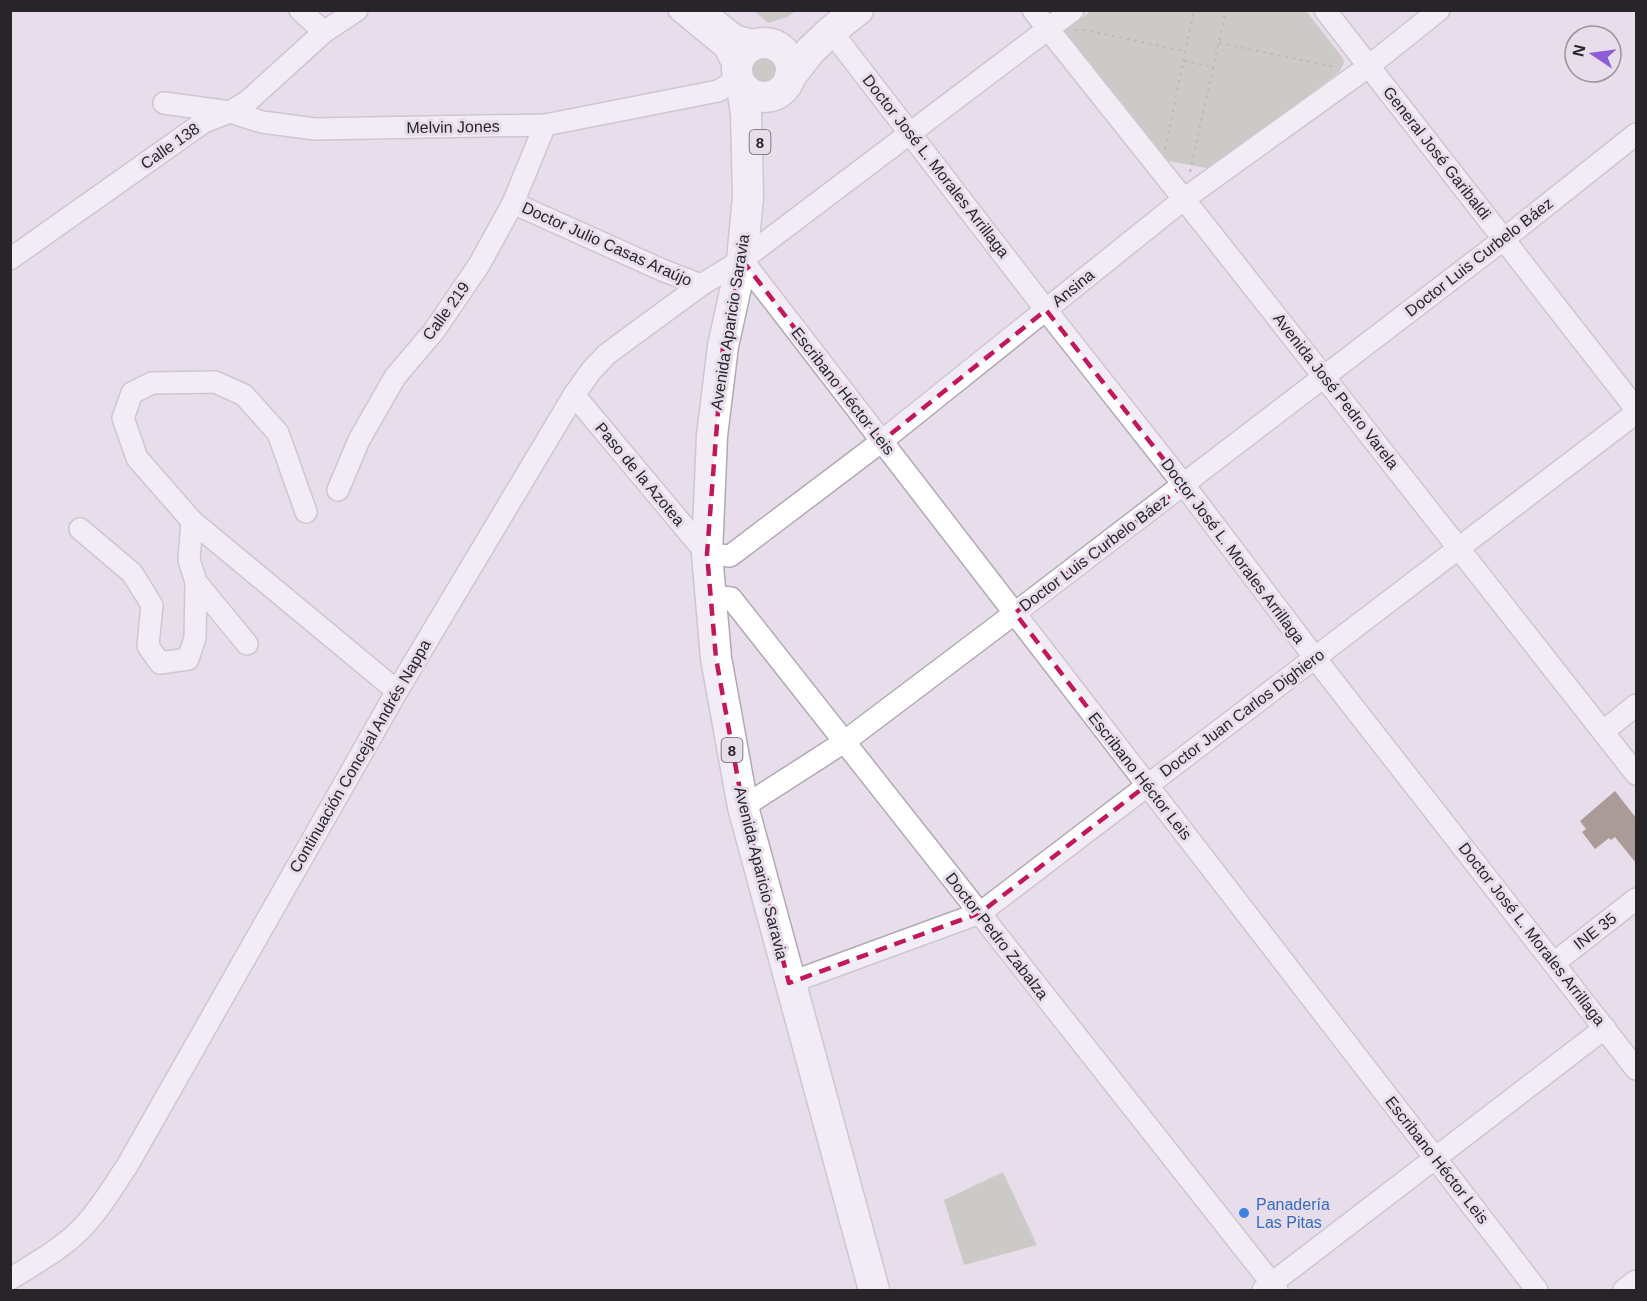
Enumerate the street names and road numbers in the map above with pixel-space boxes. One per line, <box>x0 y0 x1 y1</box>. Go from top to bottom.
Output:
street label: Doctor José L. Morales Arrillaga <box>859 71 1013 261</box>
street label: General José Garibaldi <box>1380 83 1494 223</box>
street label: Melvin Jones <box>406 118 500 136</box>
street label: Calle 138 <box>137 120 203 172</box>
road number: 8 <box>750 130 771 154</box>
street label: Doctor Luis Curbelo Báez <box>1402 194 1556 320</box>
street label: Doctor Julio Casas Araújo <box>519 199 695 289</box>
street label: Avenida Aparicio Saravia <box>708 233 752 411</box>
street label: Ansina <box>1049 266 1097 310</box>
street label: Calle 219 <box>419 279 473 343</box>
street label: Avenida José Pedro Varela <box>1270 310 1402 472</box>
street label: Escribano Héctor Leis <box>788 324 898 458</box>
street label: Paso de la Azotea <box>592 419 688 529</box>
street label: Doctor José L. Morales Arrillaga <box>1158 455 1308 647</box>
street label: Doctor Luis Curbelo Báez <box>1016 491 1172 615</box>
street label: Continuación Concejal Andrés Nappa <box>286 637 434 875</box>
street label: Doctor Juan Carlos Dighiero <box>1157 646 1327 780</box>
street label: Escribano Héctor Leis <box>1085 709 1195 843</box>
road number: 8 <box>722 738 742 762</box>
street label: Avenida Aparicio Saravia <box>731 785 791 961</box>
street label: Doctor José L. Morales Arrillaga <box>1455 839 1609 1029</box>
street label: Doctor Pedro Zabalza <box>942 869 1052 1003</box>
street label: INE 35 <box>1570 909 1620 953</box>
street label: Escribano Héctor Leis <box>1382 1093 1492 1227</box>

